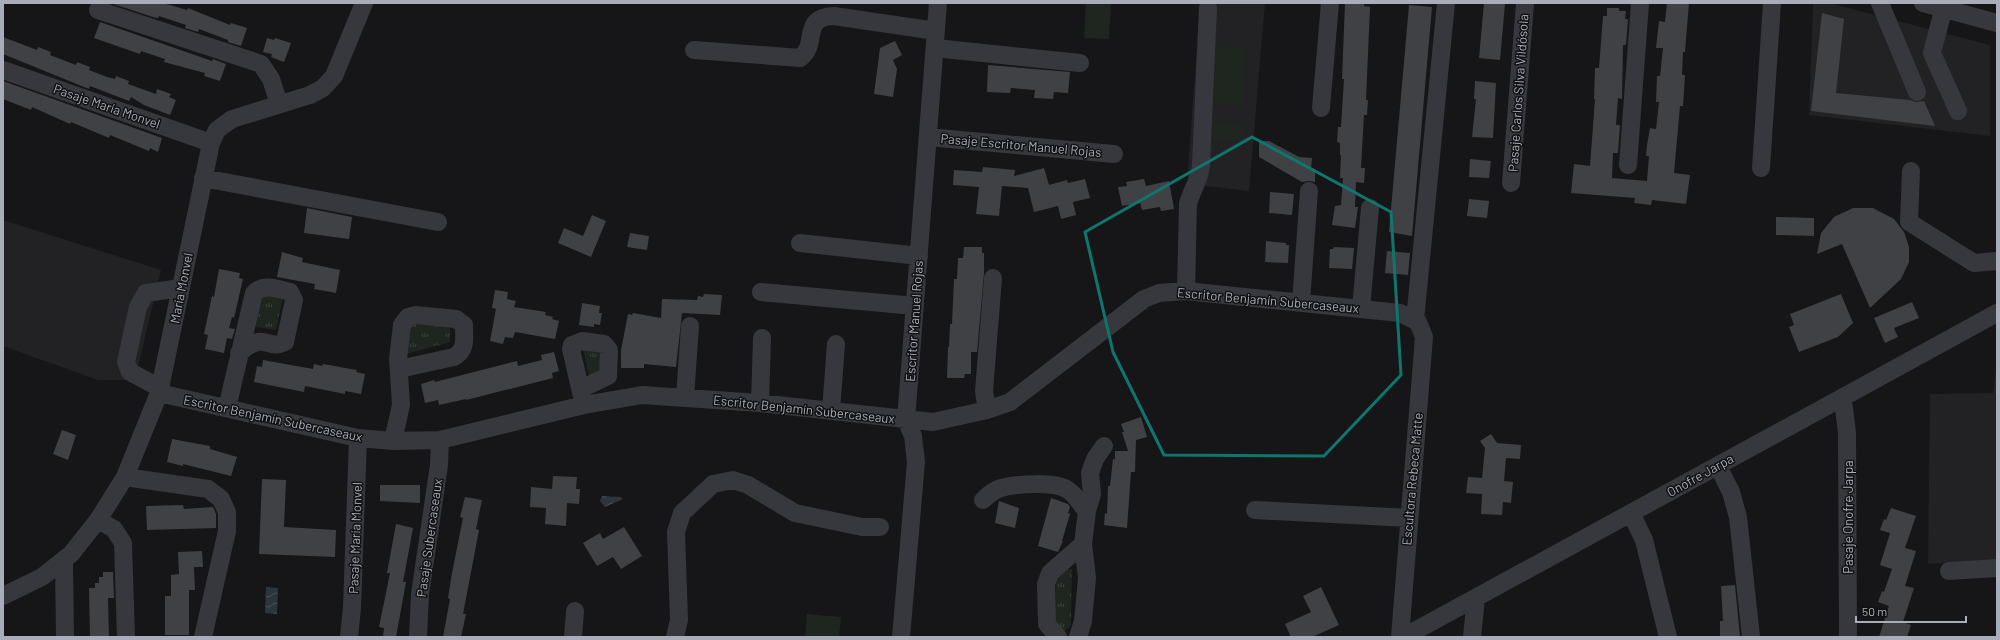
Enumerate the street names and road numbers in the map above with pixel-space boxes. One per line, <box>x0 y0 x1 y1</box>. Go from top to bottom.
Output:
street label: Pasaje Carlos Silva Vildósola <box>1505 14 1531 172</box>
street label: Pasaje María Monvel <box>52 80 162 132</box>
street label: Pasaje Escritor Manuel Rojas <box>940 130 1102 160</box>
street label: María Monvel <box>166 251 196 325</box>
street label: Escritor Manuel Rojas <box>902 260 926 382</box>
street label: Escritor Benjamín Subercaseaux <box>1176 284 1360 316</box>
street label: Escritor Benjamín Subercaseaux <box>182 391 364 445</box>
street label: Escritor Benjamín Subercaseaux <box>712 392 896 426</box>
street label: Escultora Rebeca Matte <box>1398 412 1426 546</box>
street label: Onofre Jarpa <box>1664 450 1736 500</box>
street label: Pasaje Onofre Jarpa <box>1840 460 1856 574</box>
street label: Pasaje Subercaseaux <box>413 478 445 598</box>
street label: Pasaje María Monvel <box>345 482 365 594</box>

